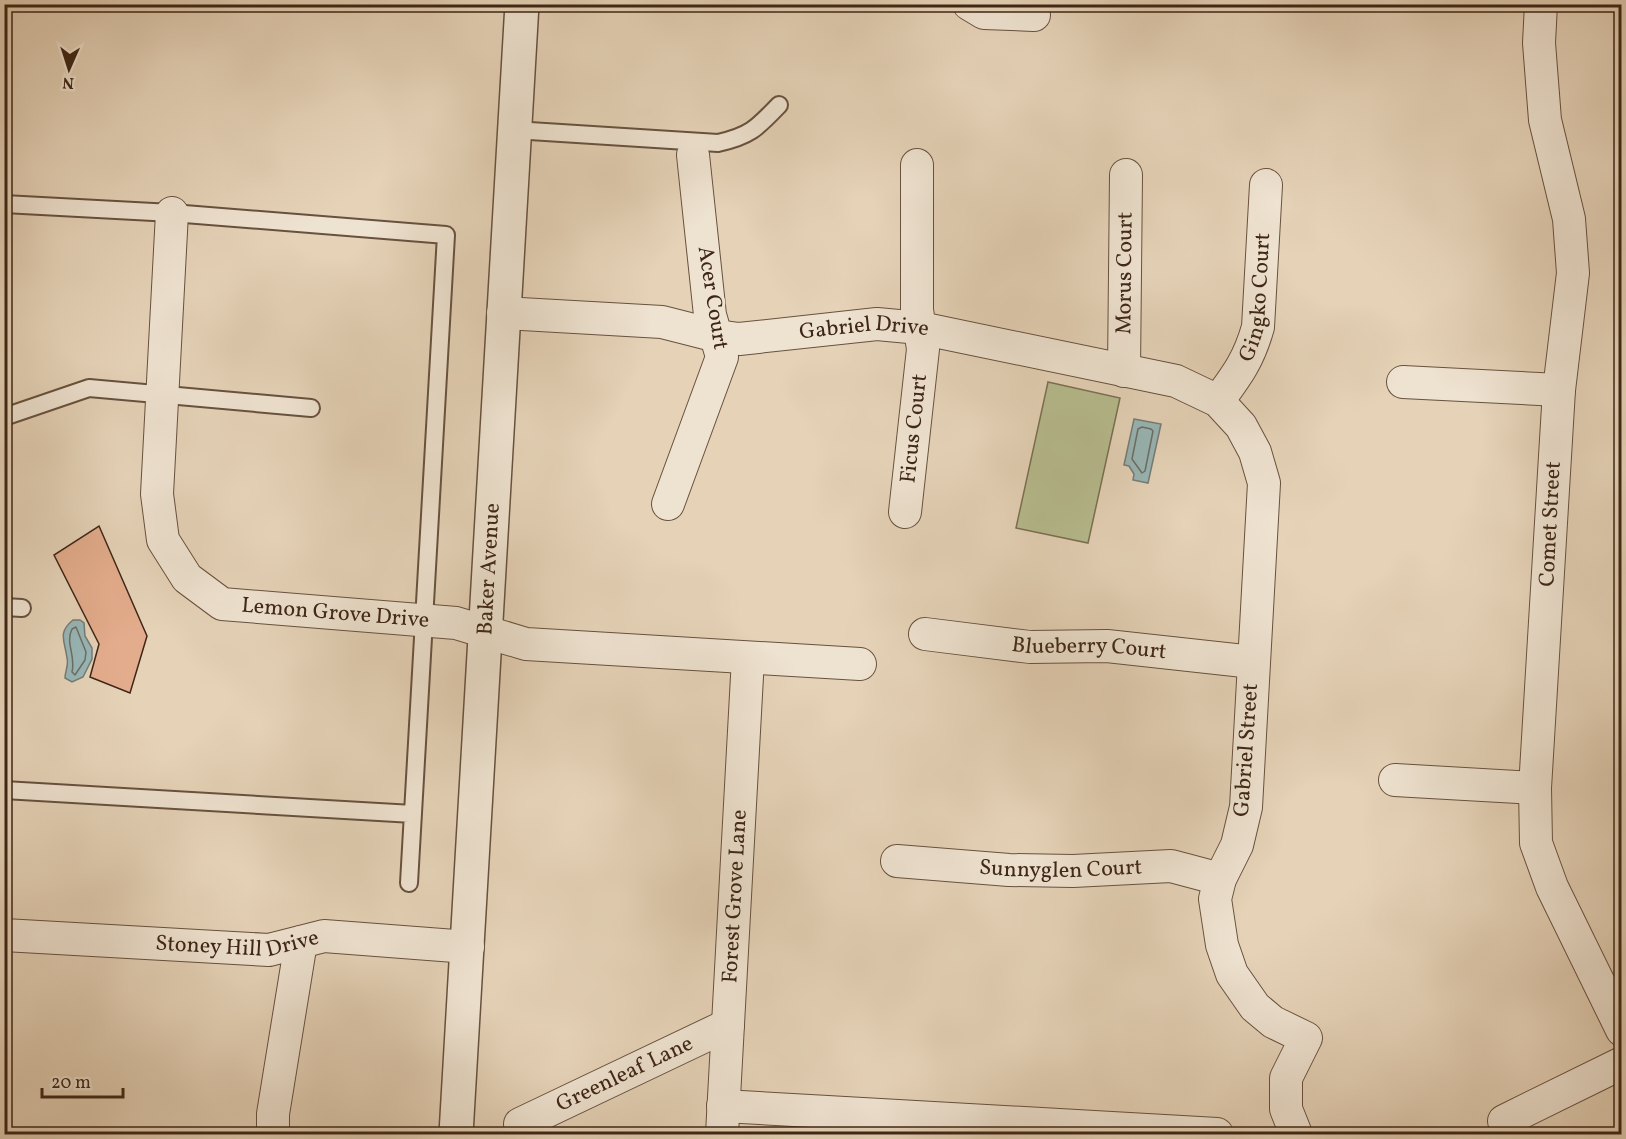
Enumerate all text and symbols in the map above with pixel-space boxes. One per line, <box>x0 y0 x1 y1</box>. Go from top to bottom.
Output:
north arrow <box>39 39 99 99</box>
text: N <box>62 71 75 93</box>
street label: Morus Court <box>1109 211 1141 335</box>
street label: Gingko Court <box>1231 232 1279 367</box>
street label: Acer Court <box>689 244 736 352</box>
street label: Gabriel Drive <box>798 308 932 348</box>
street label: Ficus Court <box>893 372 936 485</box>
street label: Comet Street <box>1532 460 1570 588</box>
street label: Baker Avenue <box>470 502 508 636</box>
street label: Lemon Grove Drive <box>240 590 430 636</box>
street label: Blueberry Court <box>1010 629 1168 668</box>
street label: Gabriel Street <box>1227 682 1267 818</box>
street label: Forest Grove Lane <box>715 809 755 984</box>
street label: Sunnyglen Court <box>978 852 1143 887</box>
street label: Stoney Hill Drive <box>154 922 322 966</box>
street label: Greenleaf Lane <box>551 1028 698 1120</box>
scale bar <box>42 1061 123 1099</box>
text: 20 m <box>51 1071 91 1096</box>

